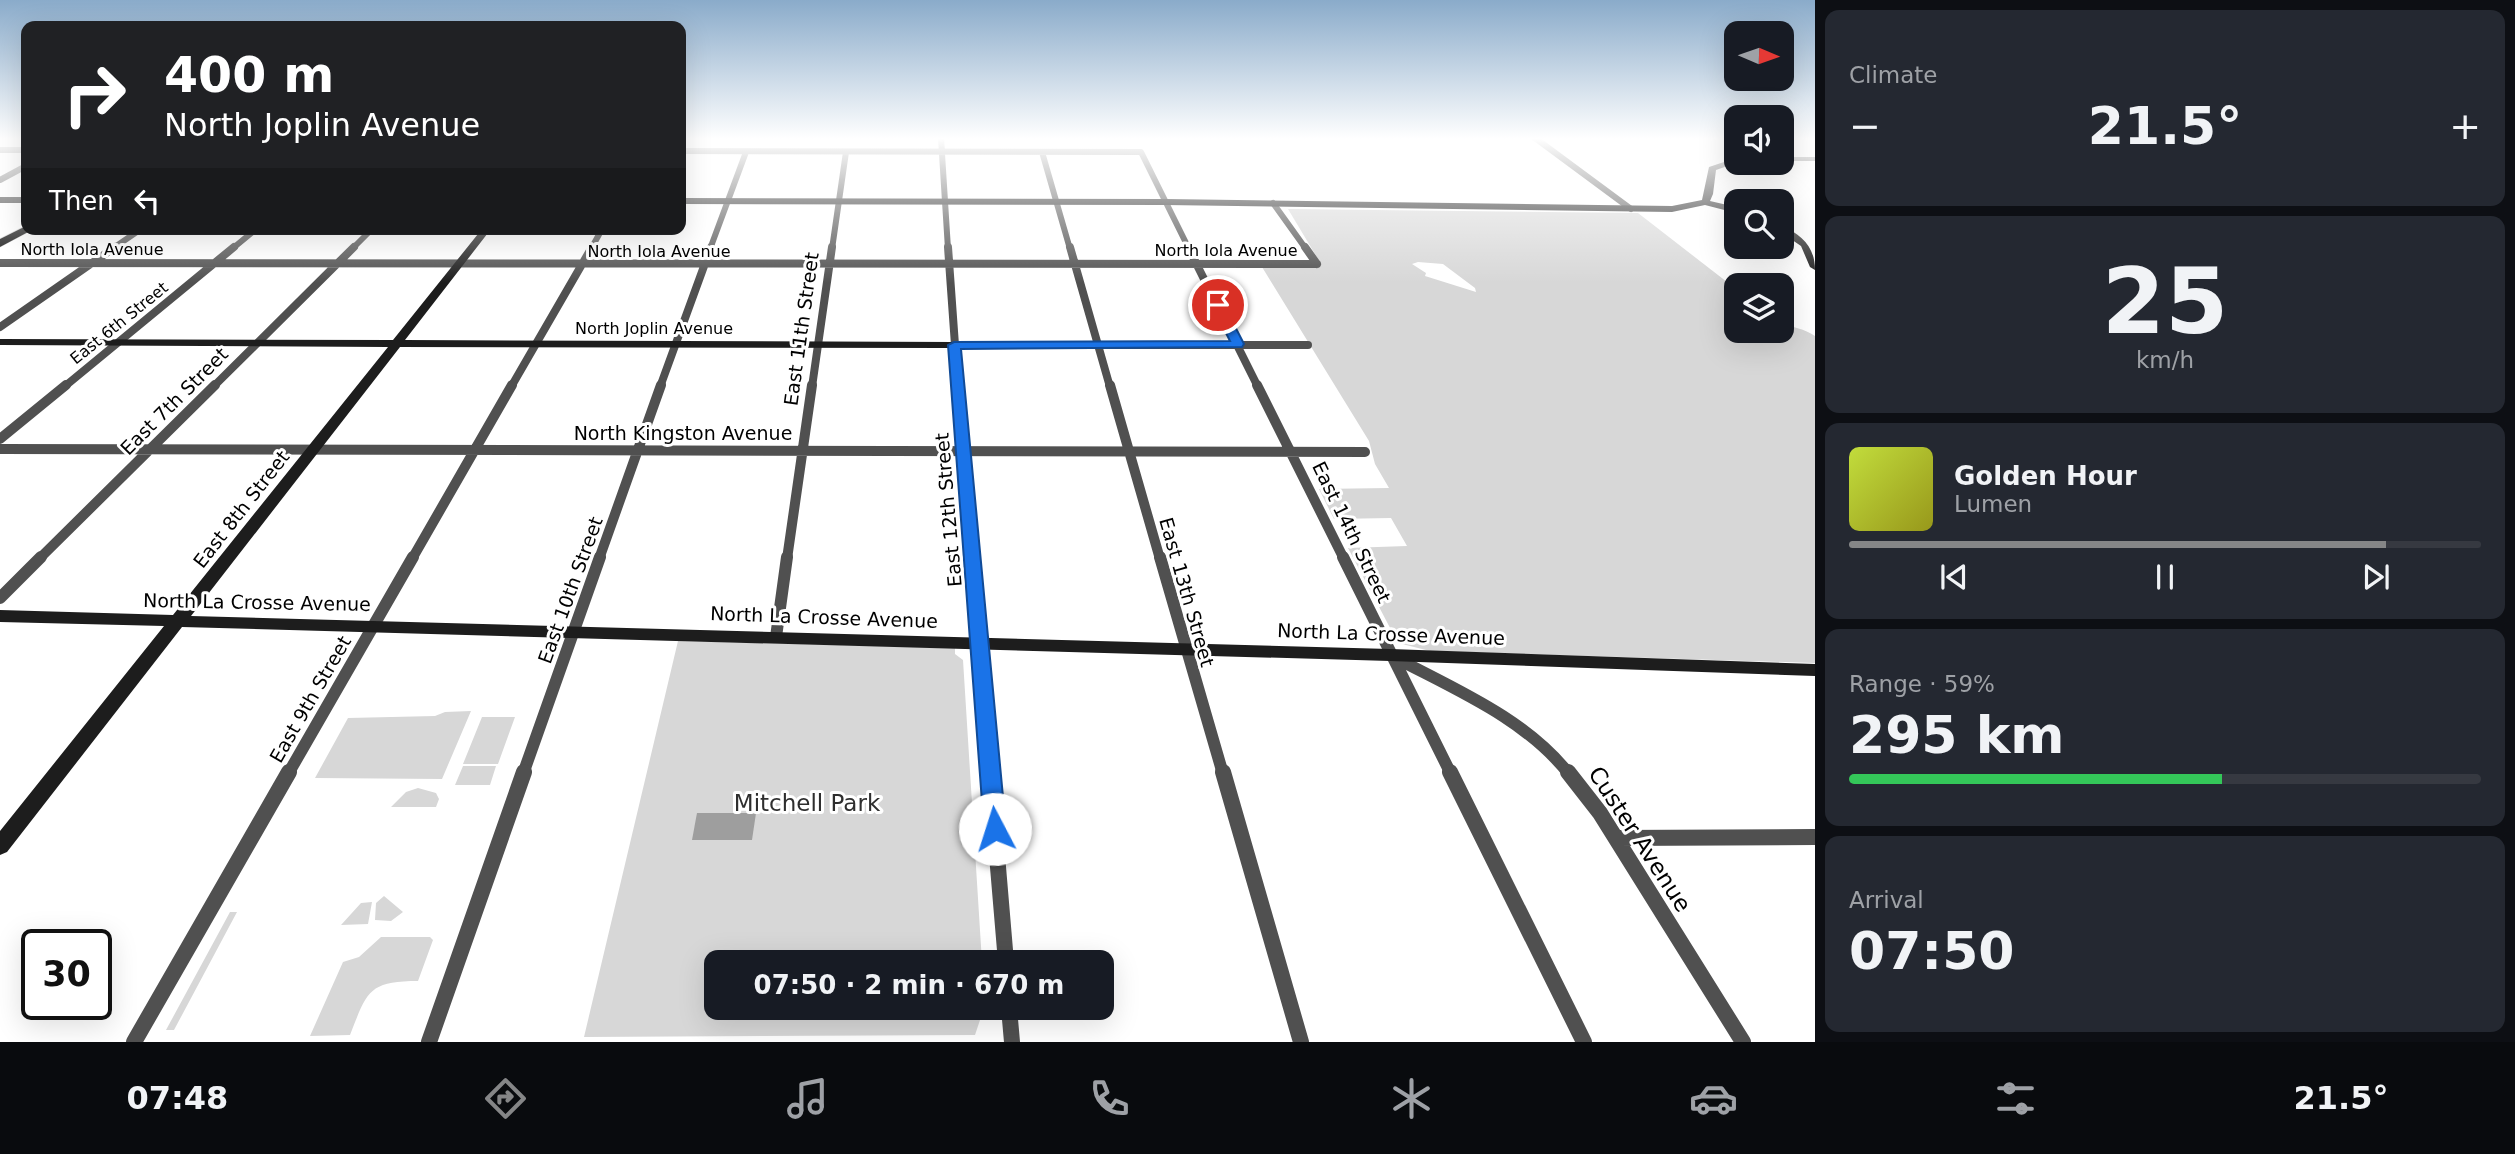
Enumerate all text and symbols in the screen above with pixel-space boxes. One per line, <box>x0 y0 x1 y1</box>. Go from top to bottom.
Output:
north arrow <box>1724 21 1794 91</box>
map controls <box>1724 21 1794 343</box>
text: 400 m <box>164 47 334 104</box>
icon: right <box>49 49 140 140</box>
text: Climate <box>1849 62 1938 88</box>
text: 21.5° <box>2088 96 2242 156</box>
text: − <box>1849 104 1881 148</box>
text: + <box>2449 104 2481 148</box>
button: sound <box>1724 105 1794 175</box>
text: North Joplin Avenue <box>164 106 480 144</box>
icon: left <box>128 182 166 220</box>
text: Then <box>49 186 114 216</box>
button: search <box>1724 189 1794 259</box>
street label: North Iola Avenue <box>20 240 164 259</box>
street label: North Iola Avenue <box>1154 241 1298 260</box>
street label: North Iola Avenue <box>587 242 731 261</box>
text: 25 <box>2102 249 2228 354</box>
street label: East 11th Street <box>779 251 823 407</box>
button: layers <box>1724 273 1794 343</box>
pin <box>1188 275 1248 335</box>
street label: East 6th Street <box>66 278 172 368</box>
icon: arrive <box>1199 286 1237 324</box>
street label: North Joplin Avenue <box>575 319 733 338</box>
street label: East 7th Street <box>116 343 232 459</box>
text: km/h <box>2136 347 2194 373</box>
street label: North Kingston Avenue <box>574 422 792 444</box>
street label: East 12th Street <box>930 432 966 588</box>
street label: East 8th Street <box>188 446 294 572</box>
street label: East 14th Street <box>1308 458 1396 606</box>
text: Golden Hour <box>1954 461 2137 491</box>
text: Lumen <box>1954 491 2032 517</box>
street label: East 10th Street <box>533 514 607 666</box>
street label: East 13th Street <box>1155 515 1219 669</box>
icon: previous <box>1935 558 1973 596</box>
icon: pause <box>2146 558 2184 596</box>
icon: next <box>2357 558 2395 596</box>
street label: North La Crosse Avenue <box>143 589 371 615</box>
street label: North La Crosse Avenue <box>710 602 938 632</box>
street label: North La Crosse Avenue <box>1277 619 1505 649</box>
street label: East 9th Street <box>265 632 355 766</box>
text: Range · 59% <box>1849 671 1995 697</box>
text: 295 km <box>1849 705 2064 765</box>
street label: Custer Avenue <box>1583 761 1697 917</box>
park label: Mitchell Park <box>734 790 881 816</box>
position arrow <box>958 792 1032 866</box>
text: Arrival <box>1849 887 1924 913</box>
text: 07:50 <box>1849 921 2015 981</box>
speed limit sign: 30 <box>21 929 112 1020</box>
text: 07:50 · 2 min · 670 m <box>754 970 1064 1000</box>
icon: directions <box>481 1074 530 1123</box>
icon: music <box>783 1074 832 1123</box>
icon: phone <box>1085 1074 1134 1123</box>
icon: climate <box>1387 1074 1436 1123</box>
icon: car <box>1689 1074 1738 1123</box>
icon: filters <box>1991 1074 2040 1123</box>
text: 07:48 <box>127 1079 228 1117</box>
text: 21.5° <box>2293 1079 2388 1117</box>

